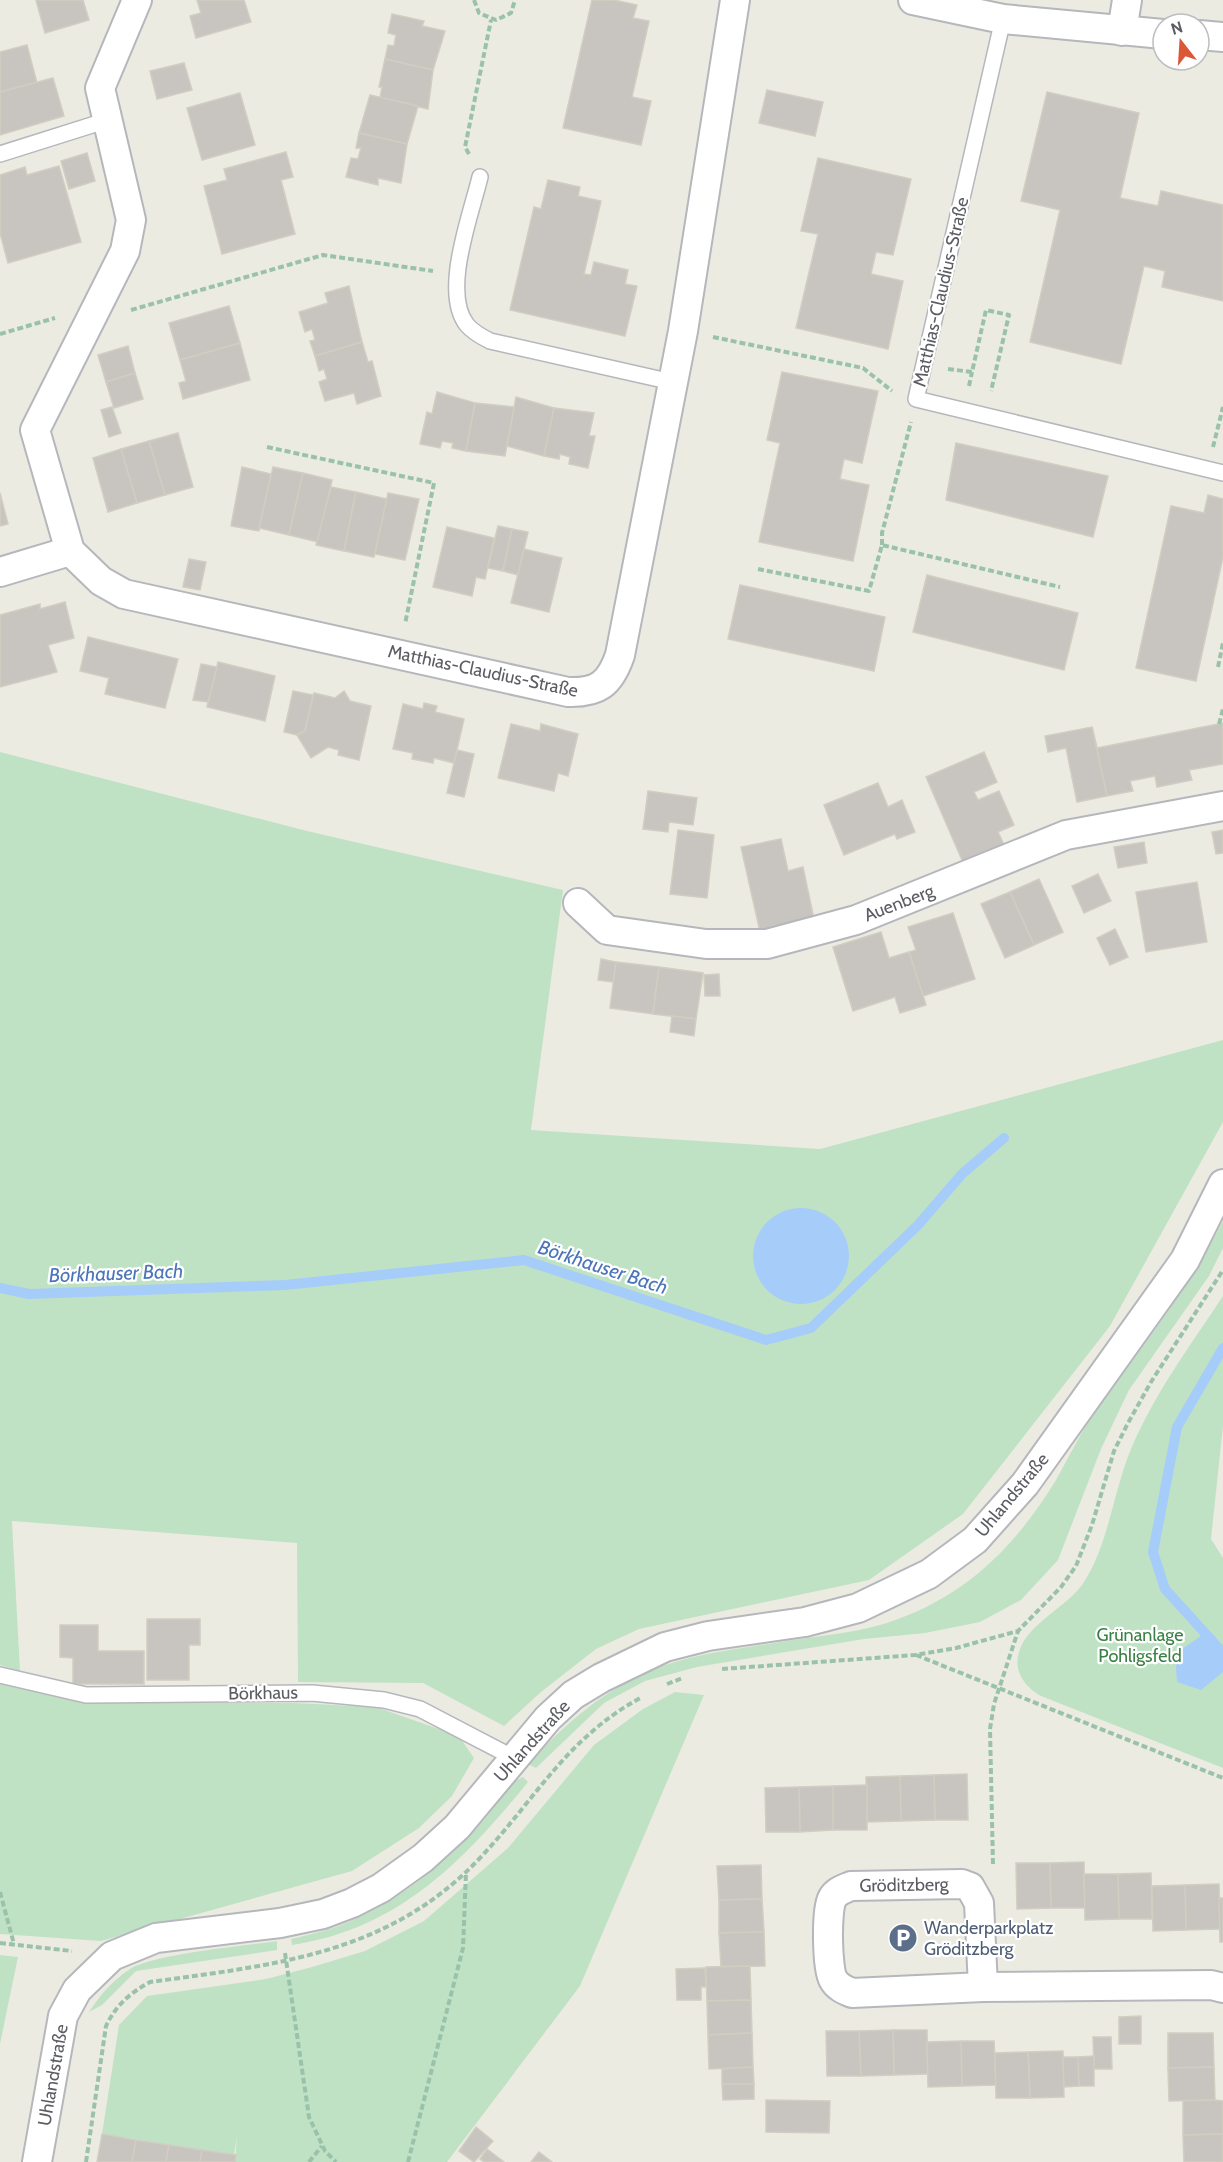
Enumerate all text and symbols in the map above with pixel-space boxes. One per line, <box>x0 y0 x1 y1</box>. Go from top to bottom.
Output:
north arrow <box>1151 12 1211 72</box>
text: N <box>1169 17 1185 39</box>
street label: Matthias-Claudius-Straße <box>908 195 974 389</box>
street label: Matthias-Claudius-Straße <box>386 640 580 702</box>
street label: Auenberg <box>861 879 938 926</box>
water label: Börkhauser Bach <box>535 1235 671 1299</box>
water label: Börkhauser Bach <box>48 1259 184 1287</box>
street label: Uhlandstraße <box>971 1449 1053 1541</box>
park label: Grünanlage Pohligsfeld <box>1097 1624 1183 1667</box>
street label: Börkhaus <box>228 1681 298 1705</box>
street label: Uhlandstraße <box>489 1695 575 1787</box>
street label: Gröditzberg <box>859 1873 950 1897</box>
place label: Wanderparkplatz Gröditzberg <box>924 1917 1054 1960</box>
parking icon: Wanderparkplatz Gröditzberg <box>887 1922 919 1954</box>
street label: Uhlandstraße <box>33 2022 73 2128</box>

